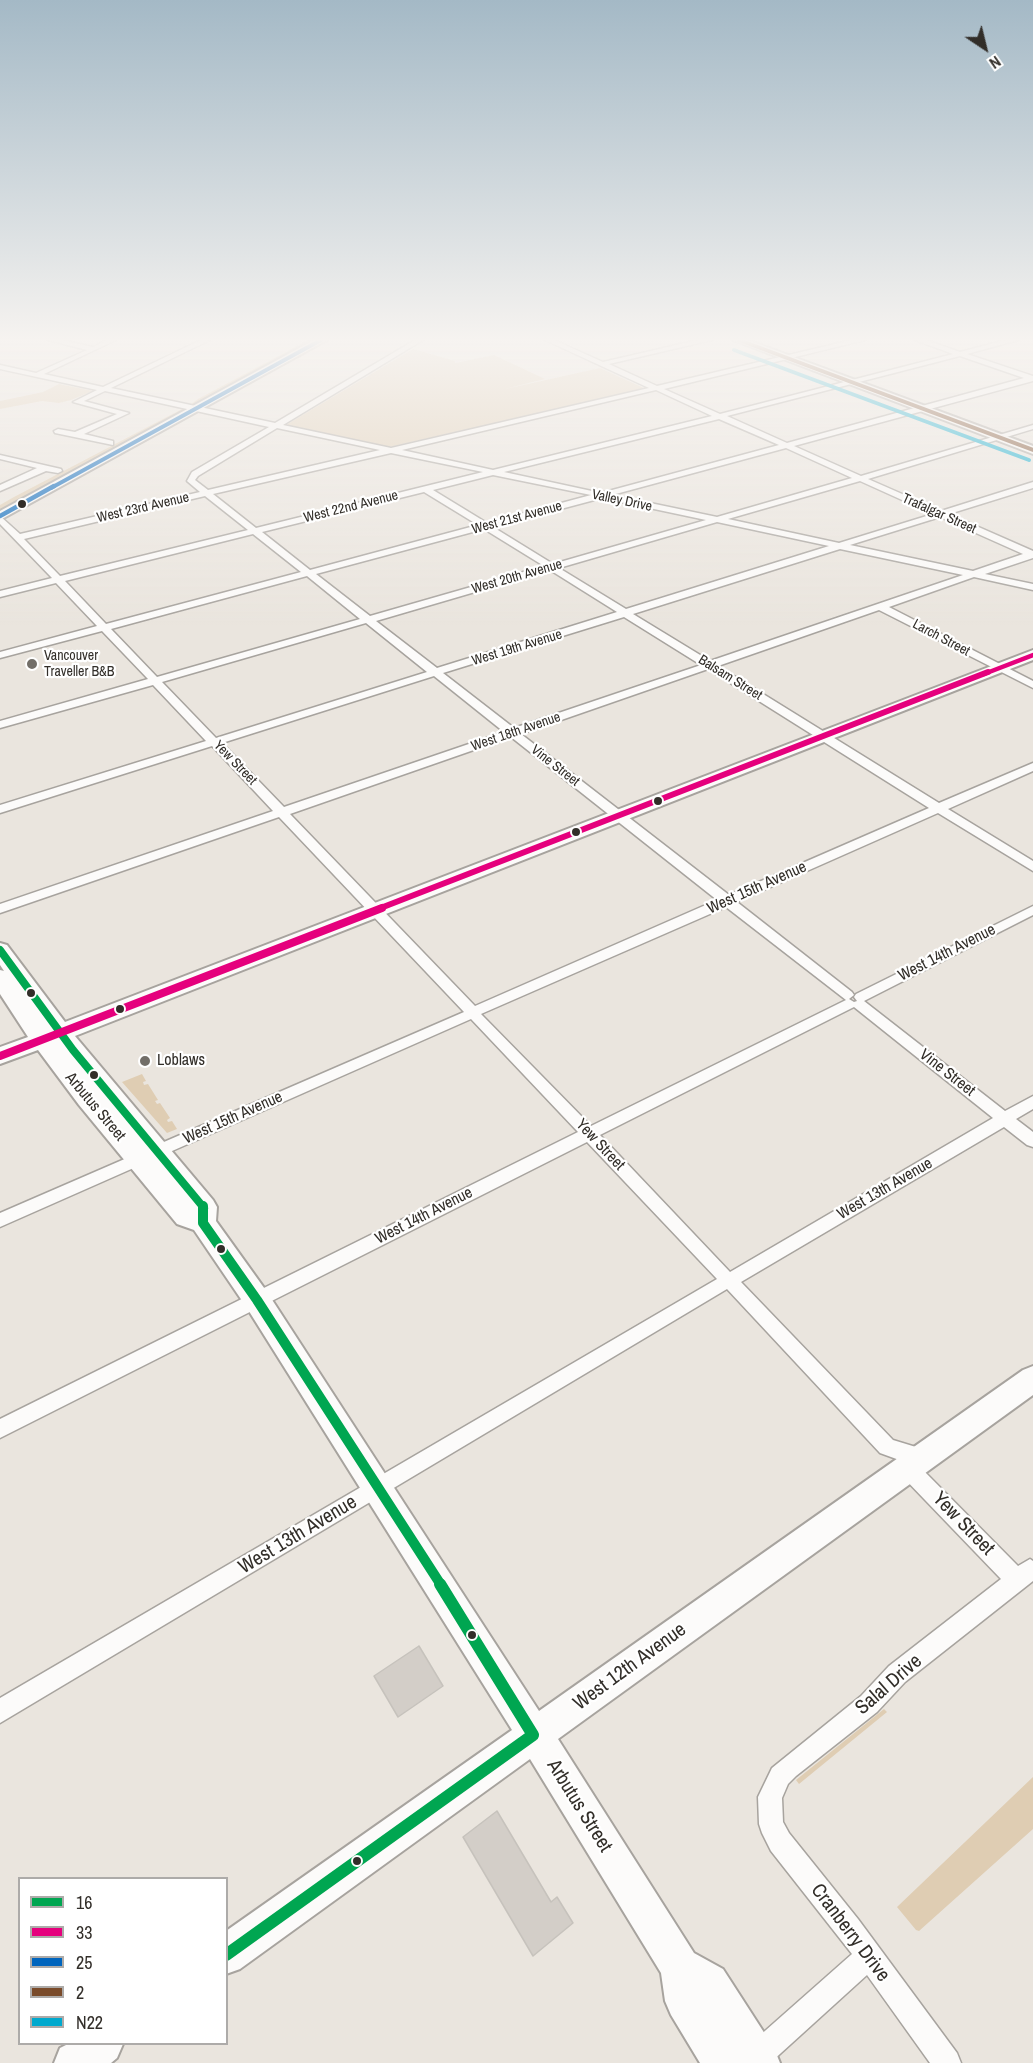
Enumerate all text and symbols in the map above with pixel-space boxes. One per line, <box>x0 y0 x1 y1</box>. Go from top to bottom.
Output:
north arrow <box>955 18 1015 78</box>
text: N <box>985 51 1006 74</box>
street label: Valley Drive <box>590 486 654 516</box>
street label: West 22nd Avenue <box>302 487 400 527</box>
street label: West 23rd Avenue <box>95 489 191 527</box>
street label: Trafalgar Street <box>899 490 979 538</box>
unlabelled marker <box>16 498 28 510</box>
street label: West 21st Avenue <box>470 498 564 538</box>
street label: West 20th Avenue <box>470 556 564 598</box>
street label: Larch Street <box>909 616 973 660</box>
street label: West 19th Avenue <box>470 626 564 670</box>
place label: Vancouver Traveller B&B <box>44 648 114 680</box>
street label: Balsam Street <box>695 652 765 704</box>
marker: Vancouver Traveller B&B <box>25 657 39 671</box>
street label: West 18th Avenue <box>469 709 563 755</box>
street label: Yew Street <box>210 737 260 789</box>
street label: Vine Street <box>527 742 583 790</box>
unlabelled marker <box>652 795 664 807</box>
unlabelled marker <box>570 826 582 838</box>
street label: West 15th Avenue <box>704 858 810 918</box>
street label: West 14th Avenue <box>895 920 999 986</box>
unlabelled marker <box>25 987 37 999</box>
unlabelled marker <box>114 1003 126 1015</box>
street label: Vine Street <box>915 1045 979 1101</box>
place label: Loblaws <box>157 1051 205 1071</box>
marker: Loblaws <box>138 1054 152 1068</box>
street label: Arbutus Street <box>61 1069 129 1145</box>
unlabelled marker <box>88 1069 100 1081</box>
street label: West 15th Avenue <box>180 1088 286 1148</box>
street label: Yew Street <box>571 1115 629 1175</box>
street label: West 13th Avenue <box>834 1154 936 1224</box>
street label: West 14th Avenue <box>372 1183 476 1249</box>
unlabelled marker <box>215 1243 227 1255</box>
street label: Yew Street <box>927 1487 999 1561</box>
street label: West 13th Avenue <box>235 1490 361 1580</box>
street label: West 12th Avenue <box>569 1618 691 1716</box>
unlabelled marker <box>466 1629 478 1641</box>
street label: Salal Drive <box>851 1650 927 1720</box>
street label: Arbutus Street <box>541 1755 617 1857</box>
unlabelled marker <box>351 1855 363 1867</box>
legend <box>18 1877 228 2045</box>
street label: Cranberry Drive <box>805 1879 895 1987</box>
text: 16 <box>76 1890 92 1915</box>
text: 33 <box>76 1920 92 1945</box>
text: 25 <box>76 1950 92 1975</box>
text: 2 <box>76 1980 84 2005</box>
text: N22 <box>76 2010 103 2035</box>

